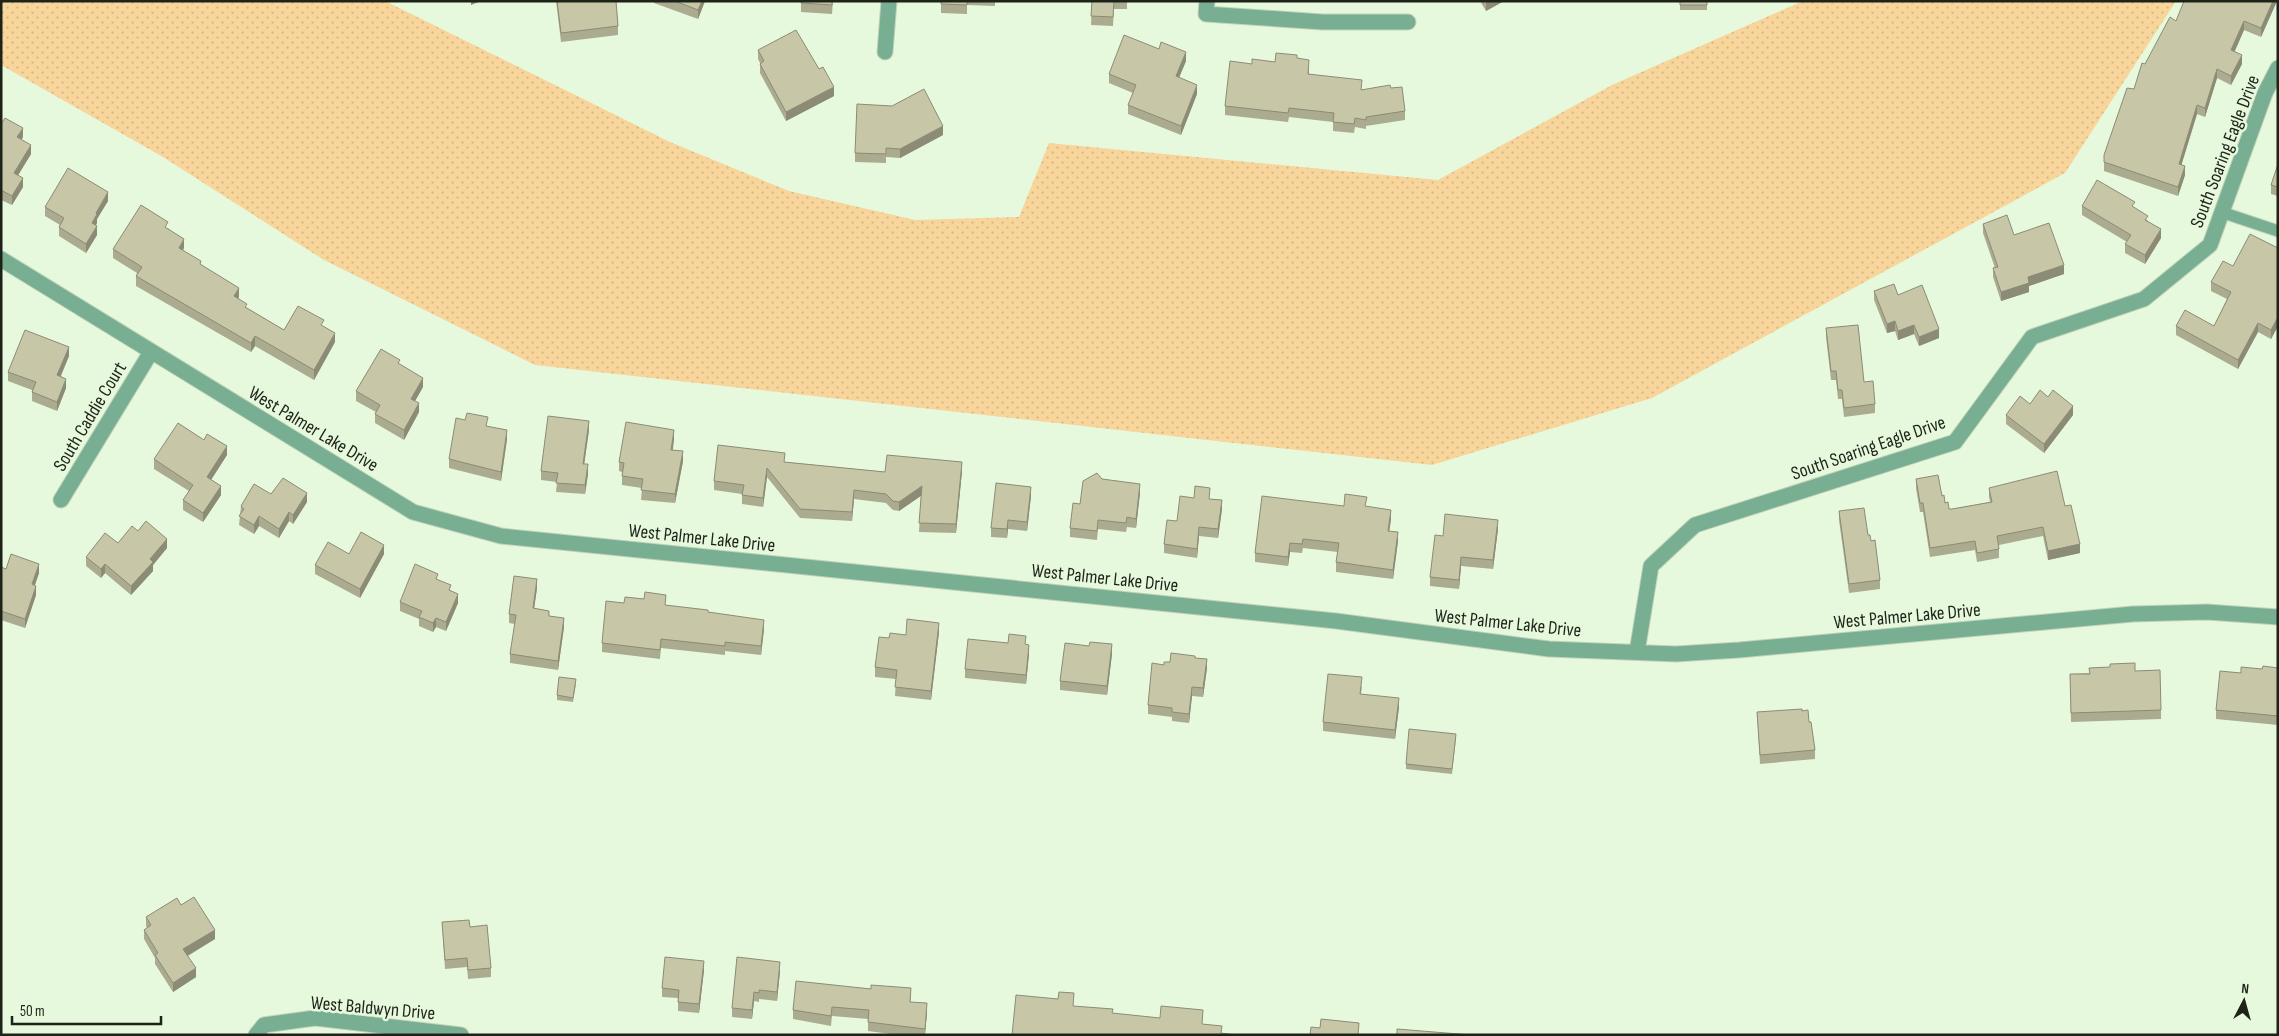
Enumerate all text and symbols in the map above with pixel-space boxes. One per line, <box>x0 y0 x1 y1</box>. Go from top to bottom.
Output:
street label: South Soaring Eagle Drive <box>2186 72 2265 231</box>
street label: South Caddie Court <box>49 358 132 476</box>
street label: West Palmer Lake Drive <box>244 381 382 477</box>
street label: South Soaring Eagle Drive <box>1788 411 1949 486</box>
street label: West Palmer Lake Drive <box>627 519 776 558</box>
street label: West Palmer Lake Drive <box>1030 559 1179 598</box>
street label: West Palmer Lake Drive <box>1833 599 1982 634</box>
street label: West Palmer Lake Drive <box>1433 604 1582 643</box>
north arrow <box>2219 976 2269 1026</box>
text: N <box>2241 980 2250 997</box>
street label: West Baldwyn Drive <box>310 992 436 1025</box>
scale bar <box>12 994 161 1026</box>
text: 50 m <box>20 1002 45 1021</box>

